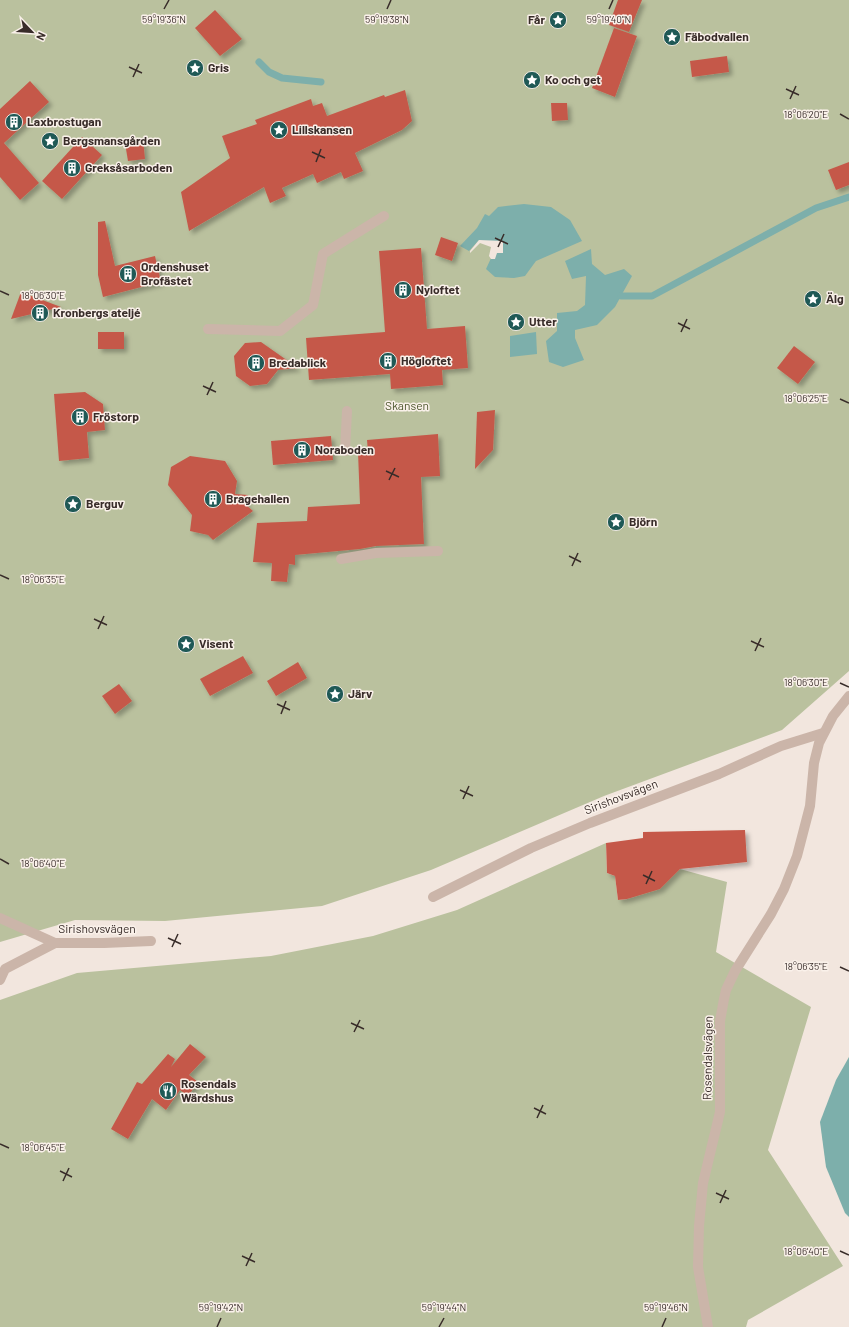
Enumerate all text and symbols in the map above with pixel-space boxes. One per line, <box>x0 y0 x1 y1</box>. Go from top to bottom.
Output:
place icon: Får <box>548 10 568 30</box>
north arrow <box>12 12 52 52</box>
place label: Får <box>528 12 545 26</box>
text: 59°19'36"N <box>142 13 186 25</box>
text: 59°19'38"N <box>365 13 409 25</box>
text: 59°19'40"N <box>587 13 631 25</box>
place icon: Fäbodvallen <box>662 27 682 47</box>
place label: Fäbodvallen <box>685 29 749 43</box>
text: N <box>34 30 49 43</box>
place icon: Gris <box>185 58 205 78</box>
place label: Gris <box>208 60 229 74</box>
place icon: Ko och get <box>522 70 542 90</box>
place label: Ko och get <box>545 72 601 86</box>
text: 18°06'20"E <box>784 108 828 120</box>
building icon: Laxbrostugan <box>4 112 24 132</box>
place label: Laxbrostugan <box>27 114 101 128</box>
place icon: Lillskansen <box>269 120 289 140</box>
place label: Lillskansen <box>292 122 352 136</box>
place icon: Bergsmansgården <box>40 131 60 151</box>
place label: Bergsmansgården <box>63 133 160 147</box>
building icon: Greksåsarboden <box>62 158 82 178</box>
place label: Greksåsarboden <box>85 160 172 174</box>
place label: Ordenshuset Brofästet <box>141 259 209 287</box>
building icon: Ordenshuset Brofästet <box>118 264 138 284</box>
building icon: Nyloftet <box>393 280 413 300</box>
place label: Nyloftet <box>416 282 460 296</box>
text: 18°06'30"E <box>21 289 65 301</box>
place icon: Älg <box>803 289 823 309</box>
place label: Älg <box>826 291 844 305</box>
building icon: Kronbergs ateljé <box>30 303 50 323</box>
place label: Kronbergs ateljé <box>53 305 141 319</box>
place icon: Utter <box>506 312 526 332</box>
place label: Utter <box>529 314 557 328</box>
building icon: Högloftet <box>378 351 398 371</box>
building icon: Bredablick <box>246 353 266 373</box>
place label: Högloftet <box>401 353 452 367</box>
place label: Bredablick <box>269 355 327 369</box>
text: 18°06'25"E <box>784 392 828 404</box>
park label: Skansen <box>385 398 429 412</box>
building icon: Fröstorp <box>70 407 90 427</box>
place label: Fröstorp <box>93 409 139 423</box>
building icon: Noraboden <box>292 440 312 460</box>
place label: Noraboden <box>315 442 374 456</box>
building icon: Bragehallen <box>203 489 223 509</box>
place label: Bragehallen <box>226 491 289 505</box>
place icon: Berguv <box>63 494 83 514</box>
place label: Berguv <box>86 496 124 510</box>
place icon: Björn <box>606 512 626 532</box>
place label: Björn <box>629 514 657 528</box>
text: 18°06'35"E <box>21 573 65 585</box>
place icon: Visent <box>176 634 196 654</box>
place label: Visent <box>199 636 234 650</box>
text: 18°06'30"E <box>784 676 828 688</box>
place icon: Järv <box>325 684 345 704</box>
place label: Järv <box>348 686 372 700</box>
street label: Sirishovsvägen <box>582 776 659 817</box>
text: 18°06'40"E <box>21 857 65 869</box>
street label: Sirishovsvägen <box>58 921 136 935</box>
text: 18°06'35"E <box>784 960 828 972</box>
street label: Rosendalsvägen <box>699 1016 715 1100</box>
place label: Rosendals Wärdshus <box>181 1076 236 1104</box>
restaurant icon: Rosendals Wärdshus <box>158 1081 178 1101</box>
text: 18°06'45"E <box>21 1141 65 1153</box>
text: 18°06'40"E <box>784 1245 828 1257</box>
text: 59°19'42"N <box>199 1301 243 1313</box>
text: 59°19'44"N <box>422 1301 466 1313</box>
text: 59°19'46"N <box>644 1301 688 1313</box>

